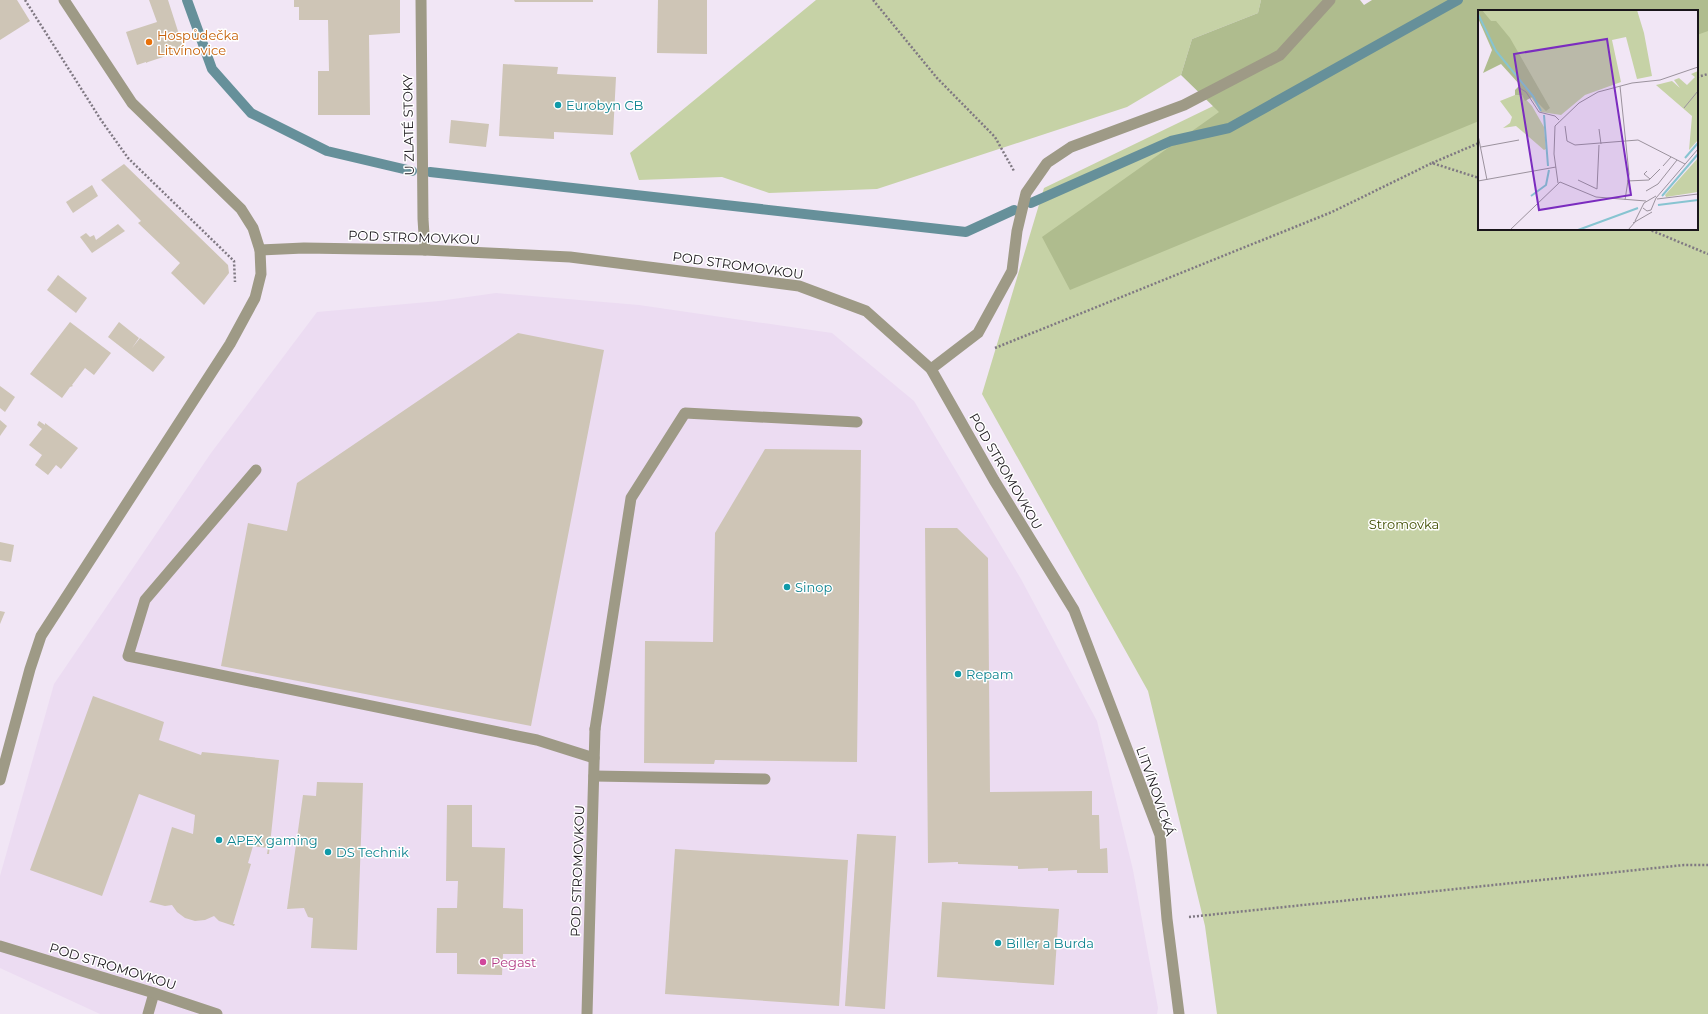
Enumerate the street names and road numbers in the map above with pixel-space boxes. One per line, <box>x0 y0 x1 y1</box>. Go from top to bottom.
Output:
street label: U ZLATÉ STOKY <box>399 74 417 176</box>
street label: POD STROMOVKOU <box>348 227 480 247</box>
street label: POD STROMOVKOU <box>672 248 804 282</box>
street label: POD STROMOVKOU <box>966 410 1046 532</box>
street label: LITVÍNOVICKÁ <box>1133 744 1179 838</box>
street label: POD STROMOVKOU <box>567 805 587 937</box>
street label: POD STROMOVKOU <box>48 939 178 993</box>

